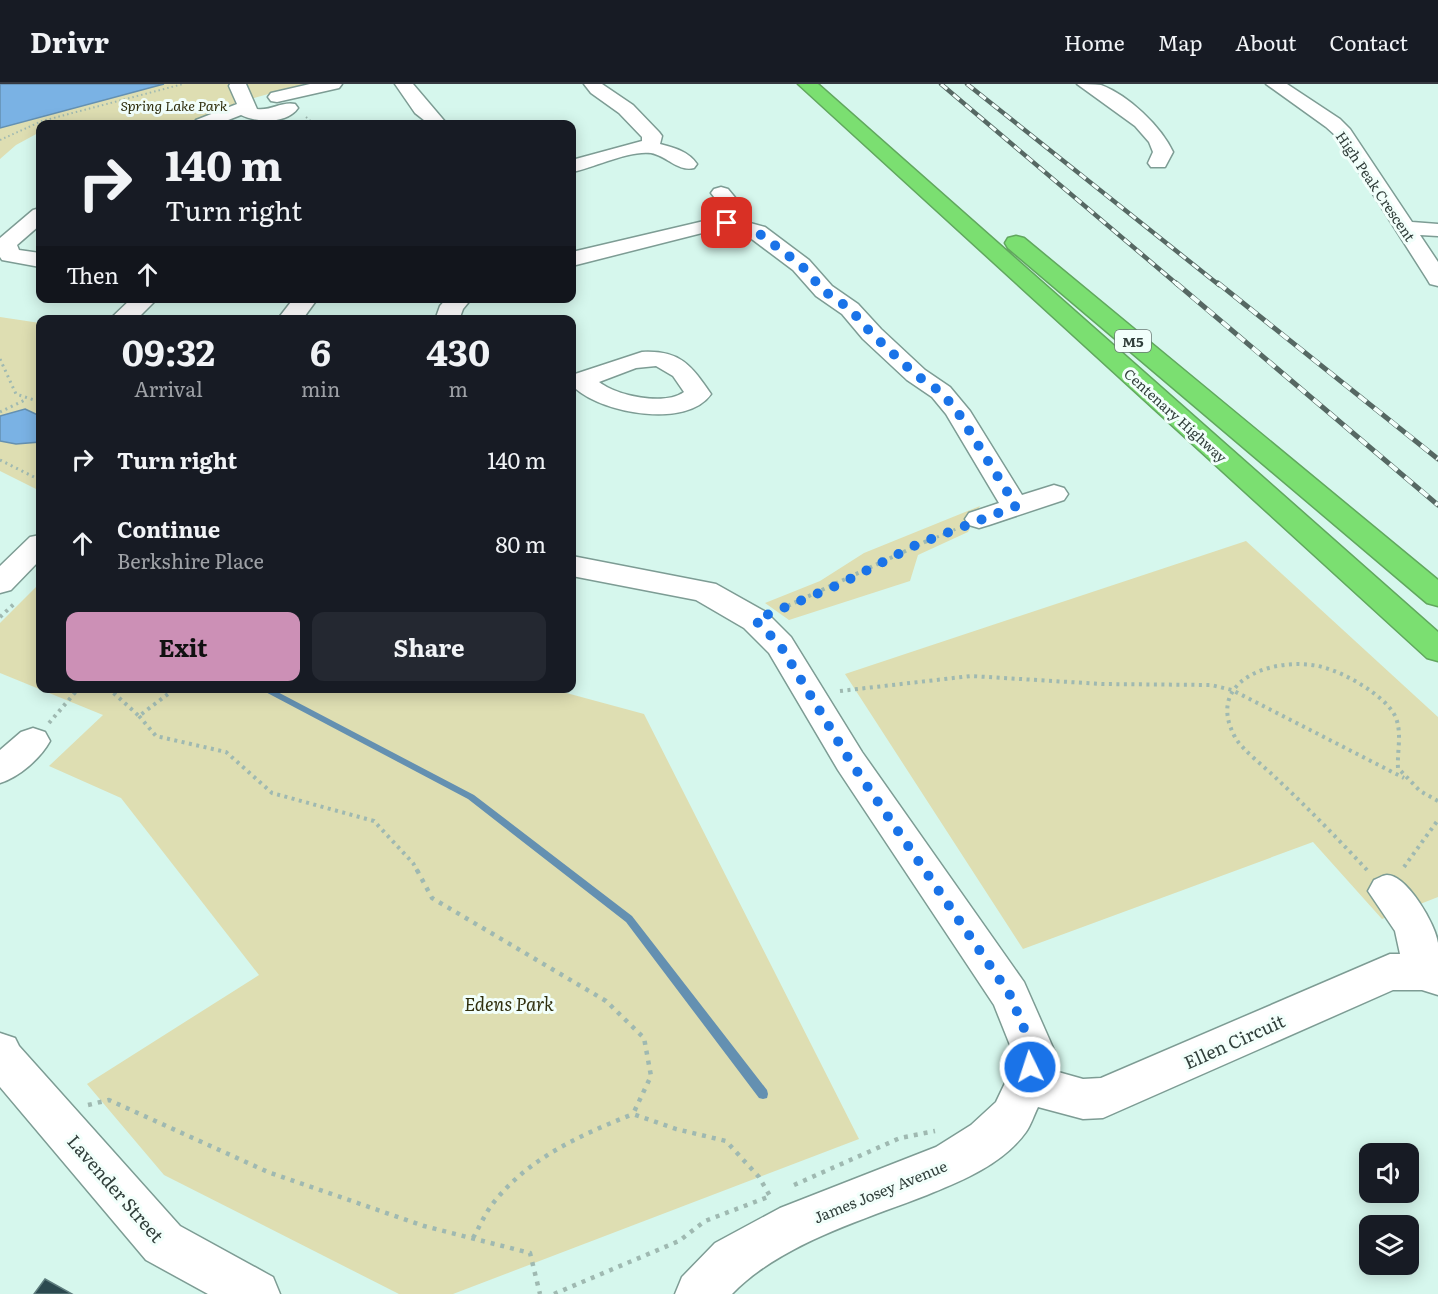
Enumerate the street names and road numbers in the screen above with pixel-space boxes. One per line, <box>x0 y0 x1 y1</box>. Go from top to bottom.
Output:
street label: High Peak Crescent <box>1332 127 1421 245</box>
road number: M5 <box>1115 330 1151 352</box>
street label: Centenary Highway <box>1120 363 1233 467</box>
street label: Ellen Circuit <box>1179 1006 1289 1075</box>
street label: Lavender Street <box>61 1128 171 1248</box>
street label: James Josey Avenue <box>810 1154 951 1228</box>

